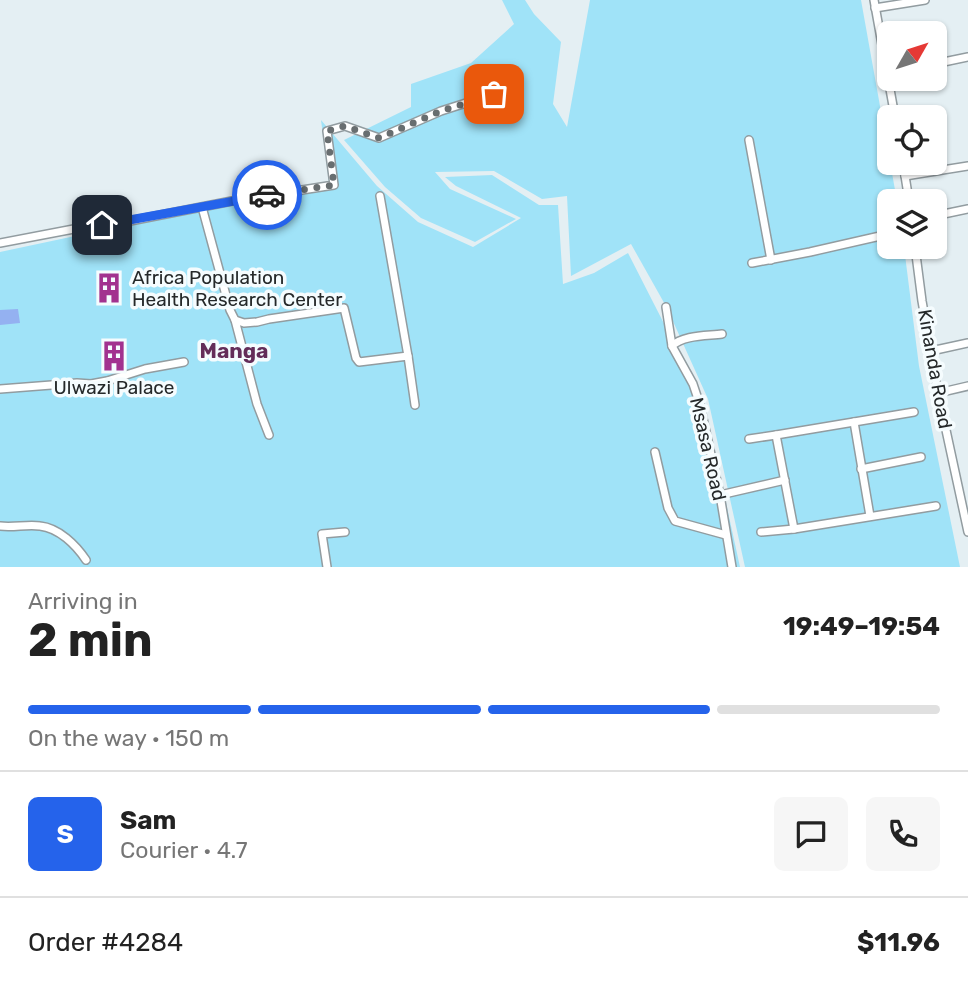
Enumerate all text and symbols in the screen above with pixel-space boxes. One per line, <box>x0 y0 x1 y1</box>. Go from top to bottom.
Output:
north arrow <box>877 21 947 91</box>
map controls <box>877 21 947 259</box>
pin <box>464 64 524 124</box>
icon: bag <box>475 75 513 113</box>
button: locate <box>877 105 947 175</box>
courier <box>232 160 302 230</box>
icon: car <box>248 176 286 214</box>
button: layers <box>877 189 947 259</box>
pin <box>72 195 132 255</box>
icon: home <box>83 206 121 244</box>
place label: Africa Population Health Research Center <box>132 266 343 311</box>
building icon: Africa Population Health Research Center <box>92 271 126 305</box>
street label: Kinanda Road <box>913 307 957 431</box>
district label: Manga <box>200 338 269 363</box>
building icon: Ulwazi Palace <box>97 339 131 373</box>
place label: Ulwazi Palace <box>53 376 175 399</box>
street label: Msasa Road <box>685 395 731 503</box>
text: Arriving in <box>28 587 138 615</box>
text: 19:49–19:54 <box>783 611 940 642</box>
text: 2 min <box>28 613 153 668</box>
text: On the way · 150 m <box>28 724 229 752</box>
button: chat <box>774 797 848 871</box>
button: phone <box>866 797 940 871</box>
text: Sam <box>120 805 176 836</box>
text: S <box>56 819 74 850</box>
text: Courier · 4.7 <box>120 836 247 864</box>
text: Order #4284 <box>28 927 183 958</box>
text: $11.96 <box>857 927 940 958</box>

